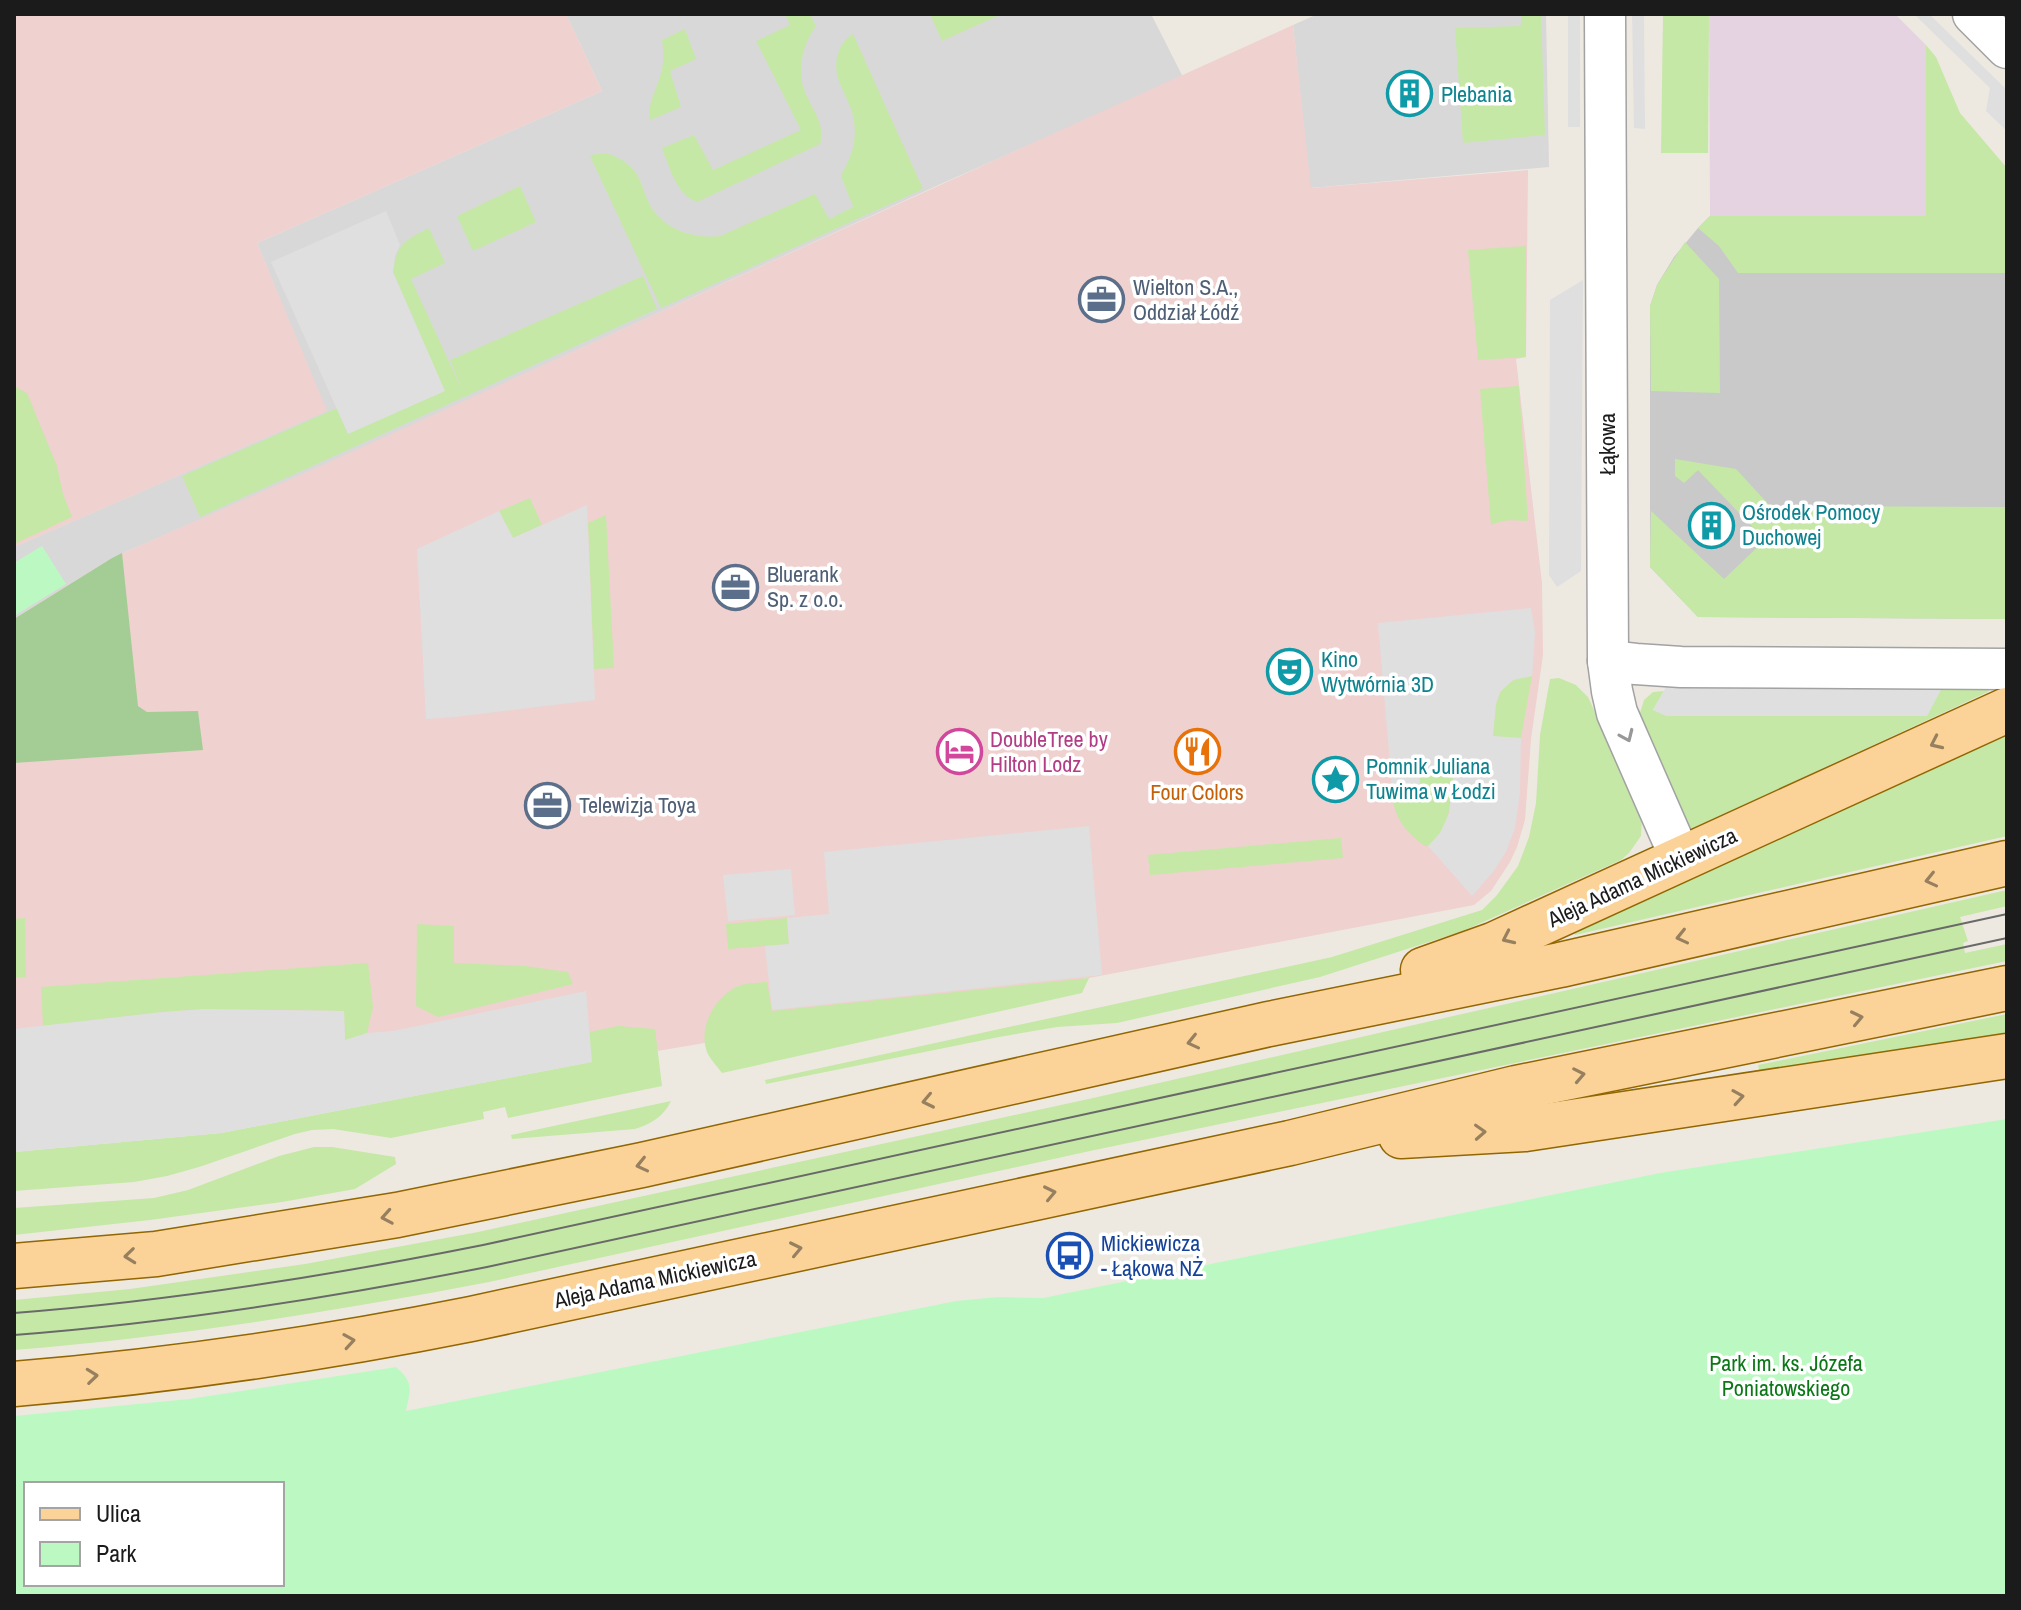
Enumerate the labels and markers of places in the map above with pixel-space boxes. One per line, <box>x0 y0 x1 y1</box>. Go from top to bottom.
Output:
building icon: Plebania <box>1386 70 1434 118</box>
place label: Plebania <box>1441 79 1512 109</box>
place label: Wielton S.A., Oddział Łódź <box>1133 272 1239 327</box>
office icon: Wielton S.A., Oddział Łódź <box>1078 276 1126 324</box>
place label: Ośrodek Pomocy Duchowej <box>1742 497 1880 552</box>
building icon: Ośrodek Pomocy Duchowej <box>1687 501 1735 549</box>
place label: Bluerank Sp. z o.o. <box>767 559 843 614</box>
office icon: Bluerank Sp. z o.o. <box>712 563 760 611</box>
place label: Kino Wytwórnia 3D <box>1321 644 1434 699</box>
theatre icon: Kino Wytwórnia 3D <box>1266 648 1314 696</box>
place label: DoubleTree by Hilton Lodz <box>990 724 1108 779</box>
restaurant icon: Four Colors <box>1173 727 1221 775</box>
hotel icon: DoubleTree by Hilton Lodz <box>935 728 983 776</box>
place label: Pomnik Juliana Tuwima w Łodzi <box>1366 751 1496 806</box>
place icon: Pomnik Juliana Tuwima w Łodzi <box>1311 755 1359 803</box>
place label: Four Colors <box>1150 777 1244 807</box>
office icon: Telewizja Toya <box>524 781 572 829</box>
place label: Telewizja Toya <box>579 790 696 820</box>
place label: Mickiewicza - Łąkowa NŻ <box>1101 1228 1203 1283</box>
bus stop icon: Mickiewicza - Łąkowa NŻ <box>1046 1232 1094 1280</box>

